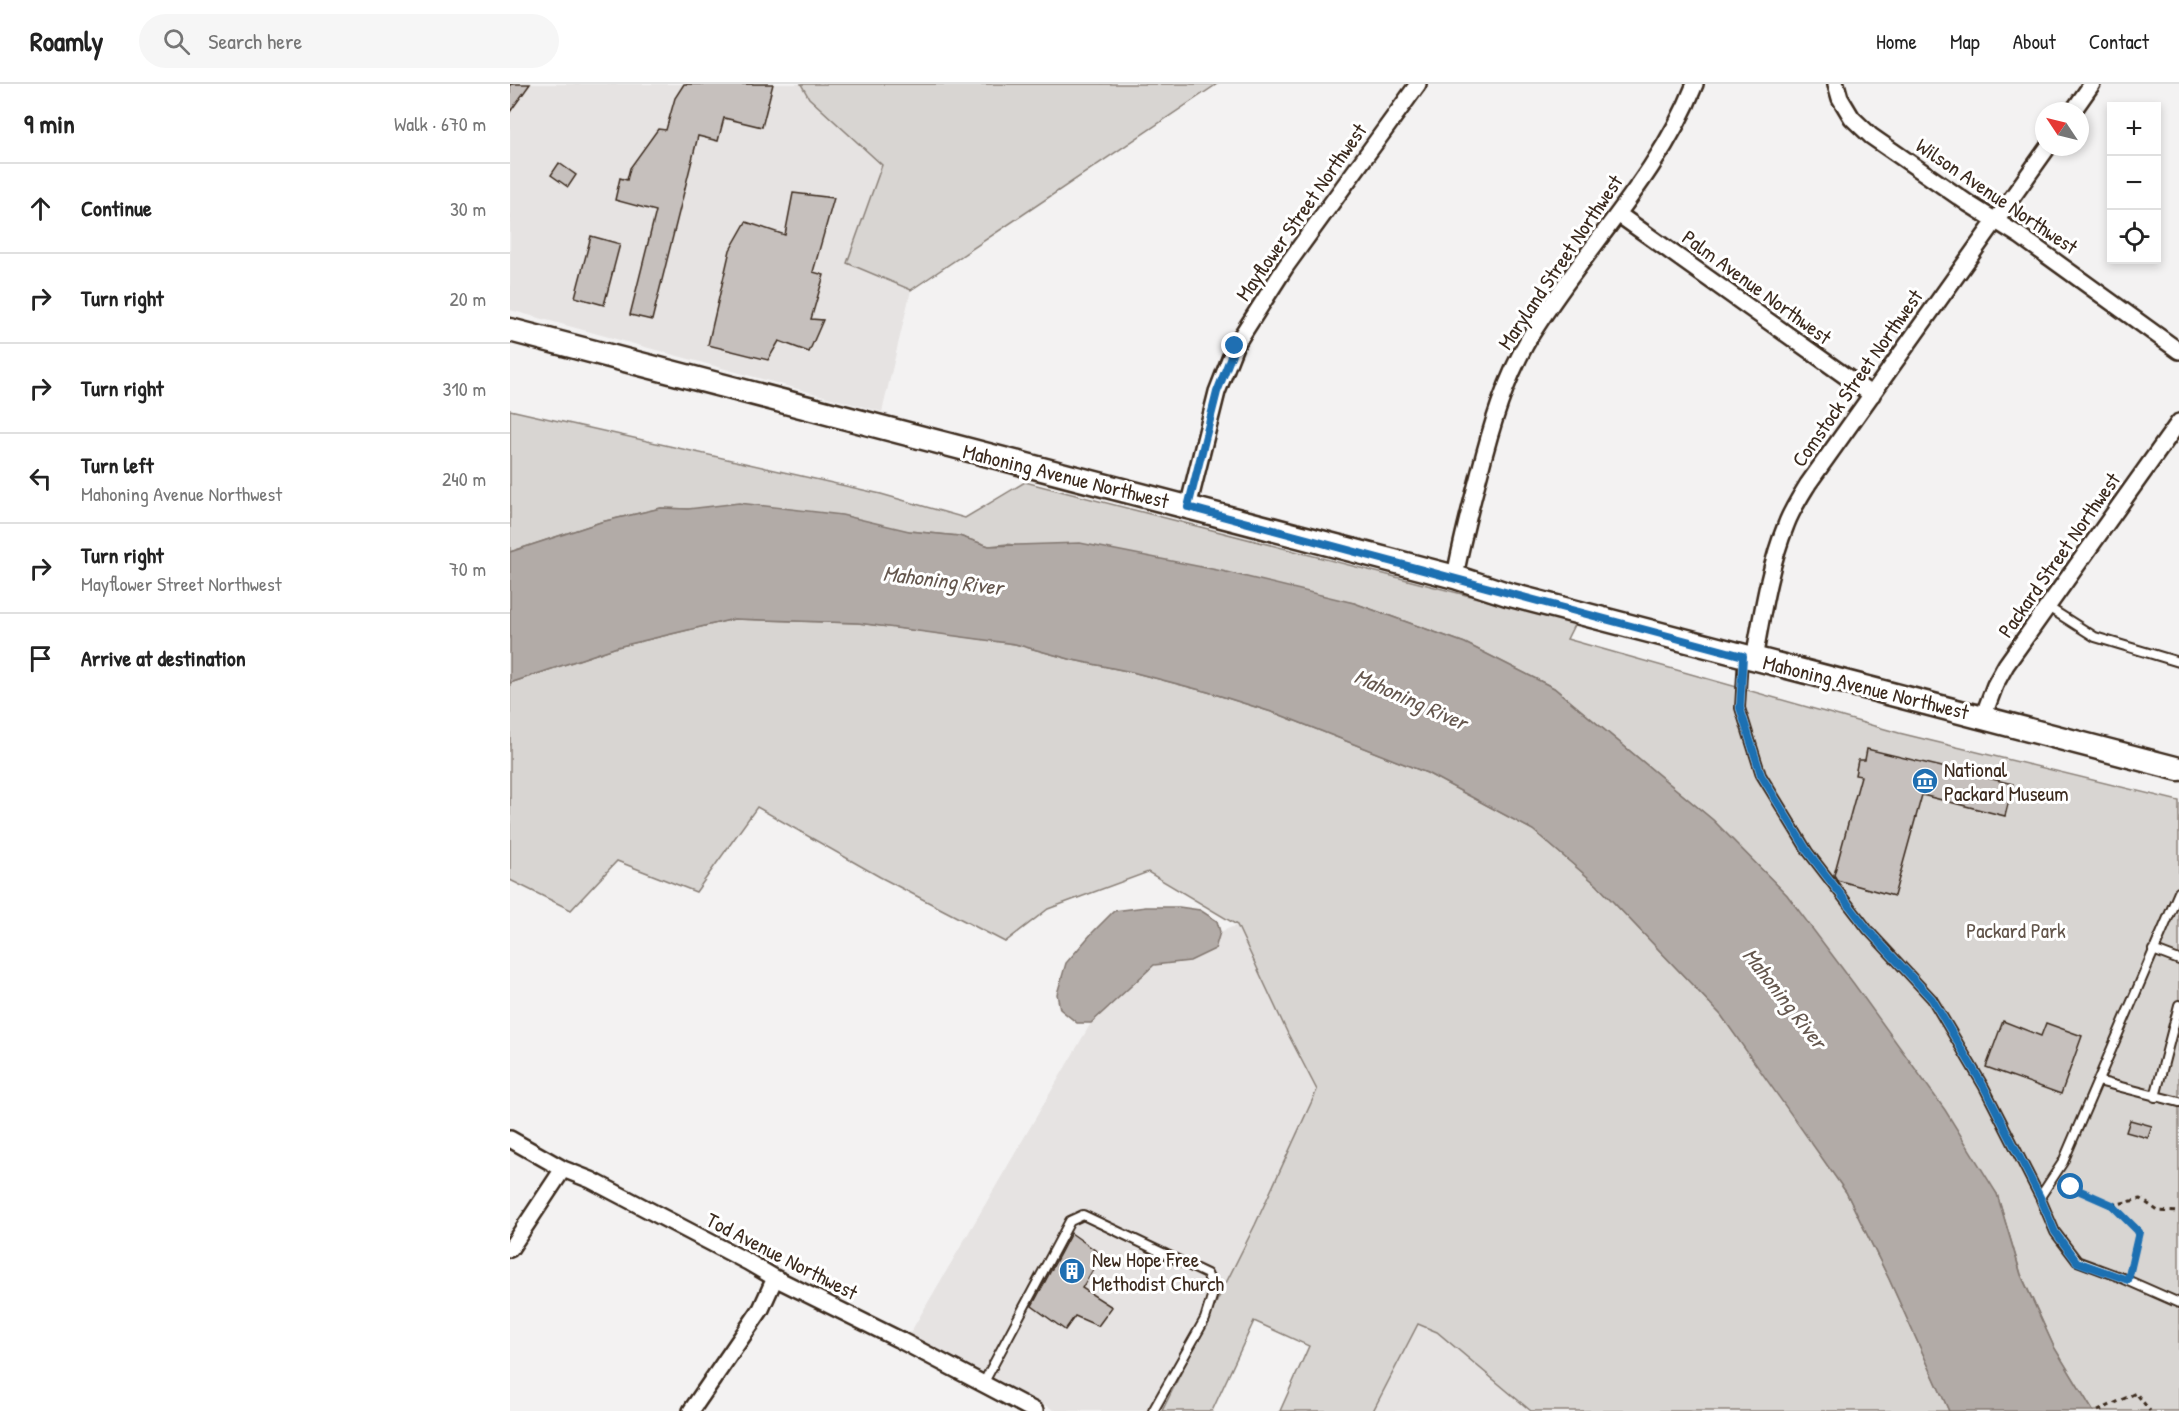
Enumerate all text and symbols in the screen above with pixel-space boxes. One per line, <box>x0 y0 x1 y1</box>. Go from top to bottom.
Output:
search box <box>139 14 559 68</box>
text: Roamly <box>30 22 103 60</box>
icon: search <box>160 25 193 58</box>
text: Search here <box>208 26 302 56</box>
text: Home <box>1876 27 1917 56</box>
text: Map <box>1950 27 1980 56</box>
text: About <box>2013 27 2056 56</box>
text: Contact <box>2089 27 2149 56</box>
north arrow <box>2035 102 2089 156</box>
map controls <box>2107 102 2161 264</box>
button: + <box>2107 102 2161 156</box>
text: 9 min <box>24 106 75 141</box>
text: Walk · 670 m <box>394 110 486 137</box>
street label: Mayflower Street Northwest <box>1229 117 1374 307</box>
street label: Wilson Avenue Northwest <box>1910 131 2084 261</box>
button: − <box>2107 156 2161 210</box>
street label: Maryland Street Northwest <box>1491 168 1630 355</box>
icon: ahead <box>24 192 57 225</box>
text: Continue <box>81 193 152 223</box>
text: 30 m <box>450 195 486 222</box>
button: locate <box>2107 210 2161 264</box>
street label: Palm Avenue Northwest <box>1676 223 1838 352</box>
icon: right <box>24 282 57 315</box>
text: Turn right <box>81 283 164 313</box>
street label: Comstock Street Northwest <box>1785 283 1930 473</box>
text: 20 m <box>449 285 486 312</box>
route end <box>1221 332 1247 358</box>
icon: right <box>24 372 57 405</box>
text: Turn right <box>81 373 164 403</box>
text: 310 m <box>443 375 486 402</box>
street label: Mahoning Avenue Northwest <box>960 436 1173 516</box>
text: Turn left <box>81 450 154 480</box>
icon: left <box>24 462 57 495</box>
text: 240 m <box>442 465 486 492</box>
street label: Packard Street Northwest <box>1991 466 2127 643</box>
text: Mahoning Avenue Northwest <box>81 480 282 507</box>
text: Turn right <box>81 540 164 570</box>
icon: right <box>24 552 57 585</box>
text: 70 m <box>449 555 486 582</box>
water label: Mahoning River <box>881 558 1007 603</box>
text: Mayflower Street Northwest <box>81 570 282 597</box>
icon: arrive <box>24 642 57 675</box>
text: Arrive at destination <box>81 643 246 673</box>
street label: Mahoning Avenue Northwest <box>1760 647 1973 727</box>
water label: Mahoning River <box>1350 661 1474 738</box>
place label: National Packard Museum <box>1944 755 2069 808</box>
museum icon: National Packard Museum <box>1910 766 1940 796</box>
park label: Packard Park <box>1966 916 2066 945</box>
water label: Mahoning River <box>1736 941 1835 1057</box>
route start <box>2057 1173 2083 1199</box>
street label: Tod Avenue Northwest <box>701 1205 863 1307</box>
place label: New Hope Free Methodist Church <box>1092 1245 1224 1298</box>
building icon: New Hope Free Methodist Church <box>1057 1256 1087 1286</box>

